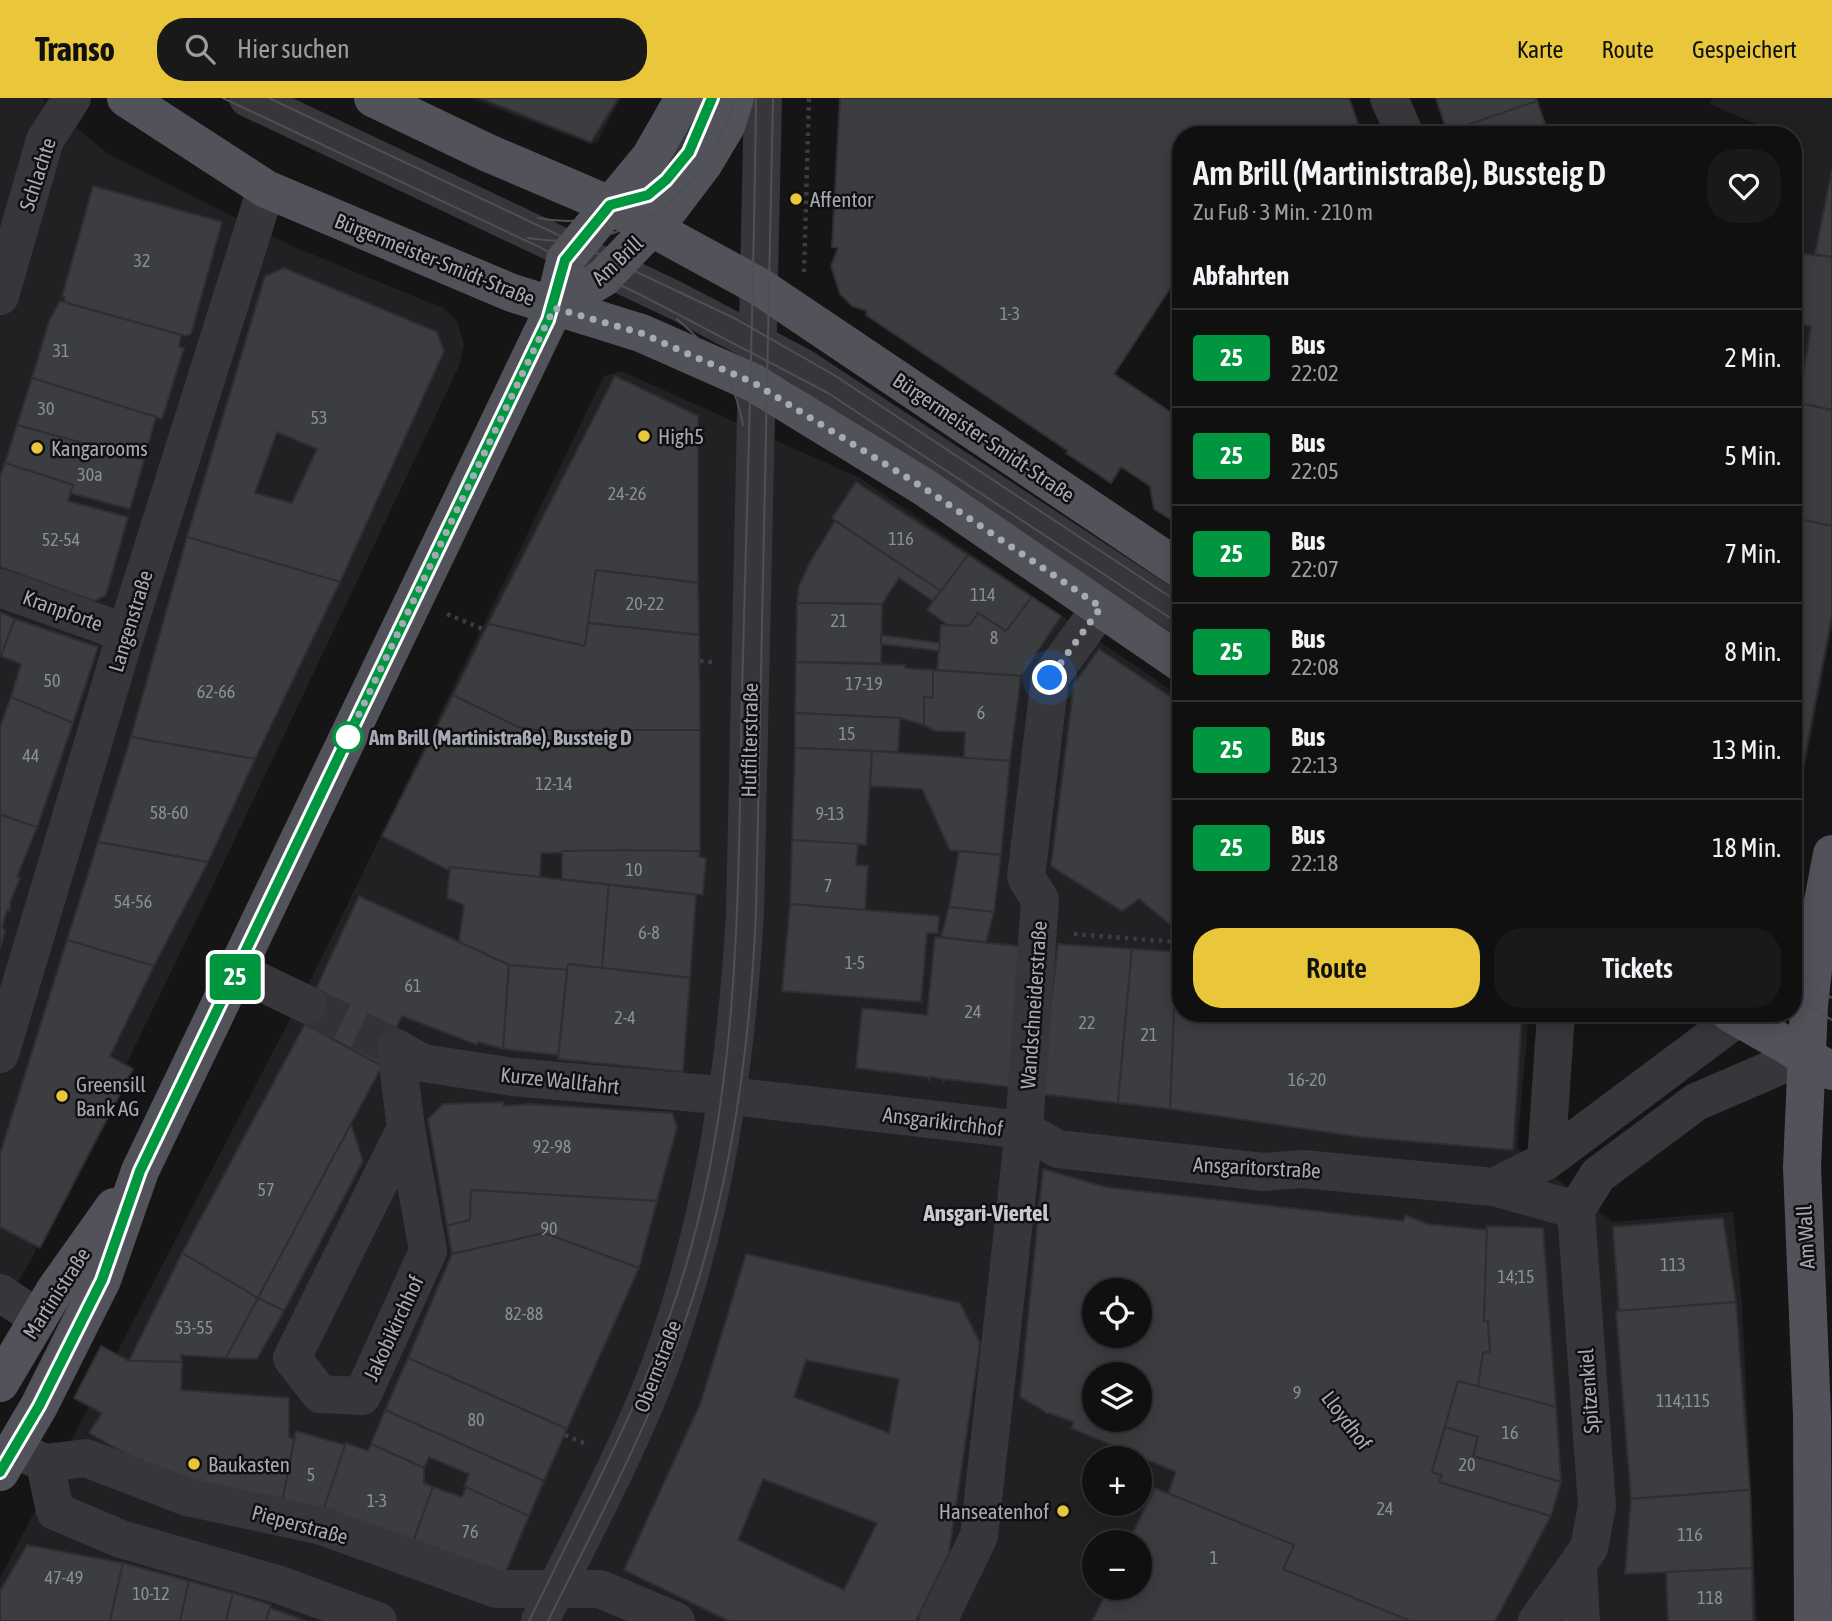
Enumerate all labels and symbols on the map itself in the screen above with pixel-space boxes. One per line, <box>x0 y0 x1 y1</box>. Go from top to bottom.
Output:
street label: Schlachte <box>14 134 60 214</box>
place label: Affentor <box>810 187 874 211</box>
marker: Affentor <box>788 191 804 207</box>
street label: Bürgermeister-Smidt-Straße <box>331 208 539 310</box>
street label: Am Brill <box>587 230 648 289</box>
house number: 32 <box>134 250 150 271</box>
house number: 1-3 <box>1000 303 1020 324</box>
house number: 31 <box>53 340 69 361</box>
street label: Bürgermeister-Smidt-Straße <box>889 367 1079 507</box>
house number: 30 <box>38 398 54 419</box>
house number: 53 <box>311 407 327 428</box>
place label: High5 <box>658 424 704 448</box>
marker: High5 <box>636 428 652 444</box>
place label: Kangarooms <box>51 436 148 460</box>
marker: Kangarooms <box>29 440 45 456</box>
house number: 30a <box>77 464 103 485</box>
house number: 24-26 <box>608 483 646 504</box>
house number: 116 <box>888 528 914 549</box>
house number: 52-54 <box>42 529 80 550</box>
street label: Langenstraße <box>103 567 157 675</box>
house number: 114 <box>970 584 996 605</box>
street label: Kranpforte <box>20 585 106 635</box>
house number: 20-22 <box>626 593 664 614</box>
house number: 21 <box>831 610 847 631</box>
house number: 8 <box>990 627 998 648</box>
your location <box>1032 660 1067 695</box>
house number: 50 <box>44 670 60 691</box>
house number: 17-19 <box>845 673 883 694</box>
house number: 62-66 <box>197 681 235 702</box>
street label: Hutfilterstraße <box>736 683 762 797</box>
house number: 6 <box>977 702 985 723</box>
marker: Am Brill (Martinistraße), Bussteig D <box>333 722 363 752</box>
house number: 15 <box>839 723 855 744</box>
place label: Am Brill (Martinistraße), Bussteig D <box>368 725 632 749</box>
house number: 44 <box>23 745 39 766</box>
house number: 12-14 <box>535 773 573 794</box>
house number: 58-60 <box>150 802 188 823</box>
house number: 9-13 <box>816 803 844 824</box>
house number: 10 <box>626 859 642 880</box>
house number: 7 <box>824 875 832 896</box>
house number: 54-56 <box>114 891 152 912</box>
street label: Wandschneiderstraße <box>1015 920 1051 1090</box>
house number: 6-8 <box>638 922 660 943</box>
house number: 1-5 <box>845 952 865 973</box>
line badge: 25 <box>204 954 266 1000</box>
house number: 61 <box>405 975 421 996</box>
house number: 24 <box>965 1001 981 1022</box>
house number: 2-4 <box>614 1007 636 1028</box>
house number: 22 <box>1079 1012 1095 1033</box>
house number: 21 <box>1141 1024 1157 1045</box>
street label: Kurze Wallfahrt <box>499 1062 621 1098</box>
house number: 16-20 <box>1288 1069 1326 1090</box>
place label: Greensill Bank AG <box>76 1072 146 1120</box>
marker: Greensill Bank AG <box>54 1088 70 1104</box>
street label: Ansgarikirchhof <box>882 1102 1005 1140</box>
house number: 92-98 <box>533 1136 571 1157</box>
street label: Ansgaritorstraße <box>1193 1152 1321 1182</box>
house number: 57 <box>258 1179 274 1200</box>
district label: Ansgari-Viertel <box>923 1200 1049 1226</box>
street label: Am Wall <box>1791 1204 1819 1269</box>
house number: 90 <box>541 1218 557 1239</box>
street label: Martinistraße <box>18 1243 94 1343</box>
house number: 113 <box>1660 1254 1686 1275</box>
house number: 14;15 <box>1497 1266 1535 1287</box>
street label: Jakobikirchhof <box>358 1271 428 1384</box>
house number: 82-88 <box>505 1303 543 1324</box>
house number: 53-55 <box>175 1317 213 1338</box>
street label: Obernstraße <box>628 1317 686 1415</box>
street label: Spitzenkiel <box>1573 1347 1603 1434</box>
house number: 9 <box>1293 1382 1301 1403</box>
street label: Lloydhof <box>1317 1386 1377 1454</box>
house number: 114;115 <box>1656 1390 1710 1411</box>
house number: 80 <box>468 1409 484 1430</box>
house number: 16 <box>1502 1422 1518 1443</box>
place label: Baukasten <box>208 1452 290 1476</box>
house number: 20 <box>1459 1454 1475 1475</box>
marker: Baukasten <box>186 1456 202 1472</box>
house number: 5 <box>307 1464 315 1485</box>
house number: 1-3 <box>367 1490 387 1511</box>
house number: 24 <box>1377 1498 1393 1519</box>
place label: Hanseatenhof <box>939 1499 1049 1523</box>
street label: Pieperstraße <box>249 1500 351 1548</box>
marker: Hanseatenhof <box>1055 1503 1071 1519</box>
house number: 76 <box>462 1521 478 1542</box>
house number: 116 <box>1677 1524 1703 1545</box>
house number: 1 <box>1210 1547 1218 1568</box>
house number: 47-49 <box>45 1567 83 1588</box>
house number: 10-12 <box>132 1583 170 1604</box>
house number: 118 <box>1697 1587 1723 1608</box>

